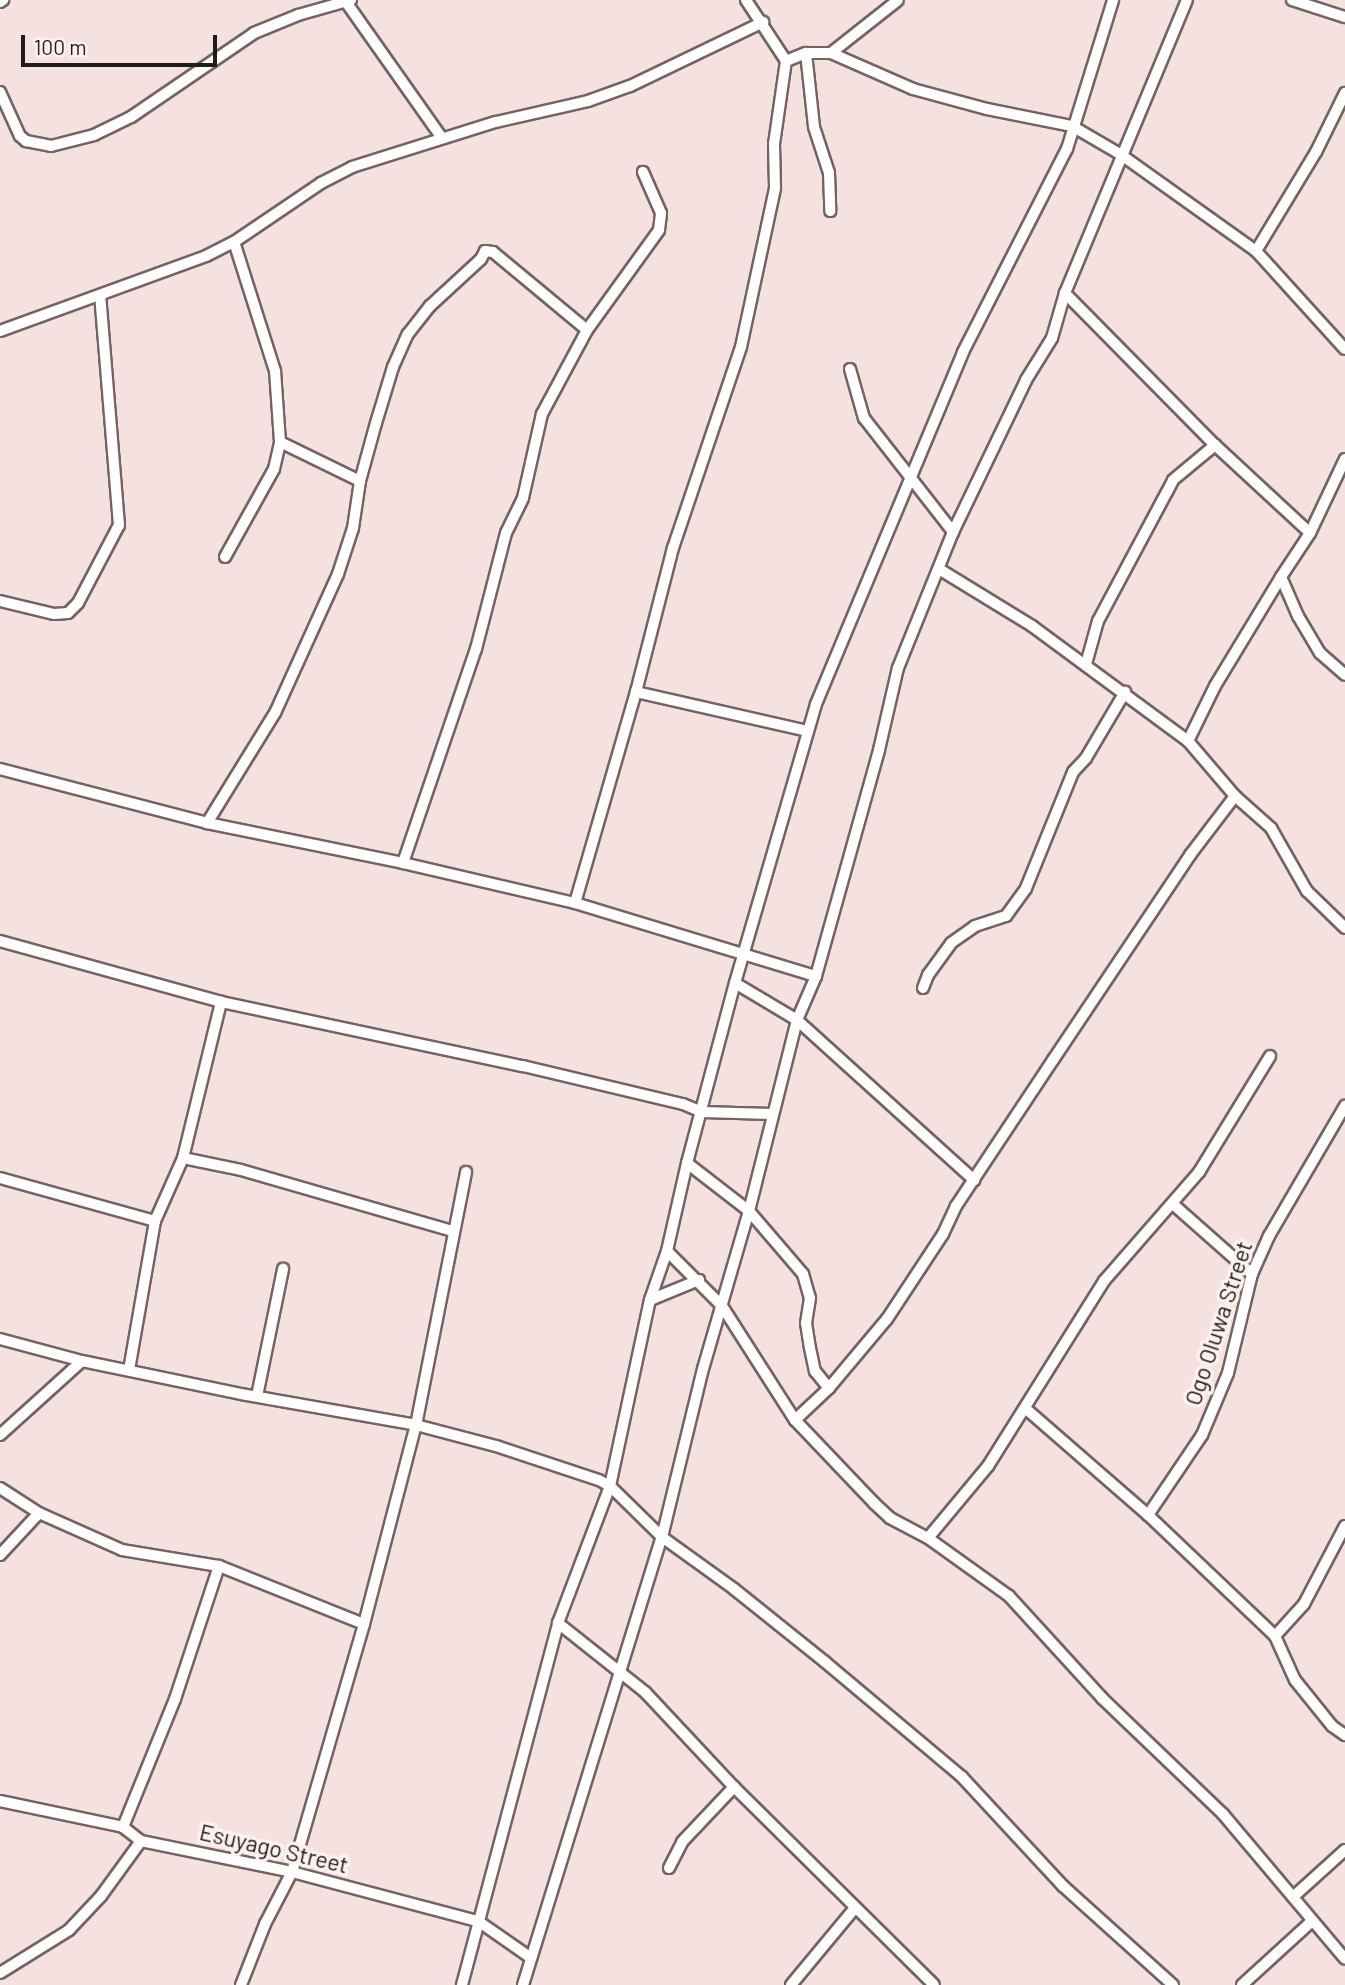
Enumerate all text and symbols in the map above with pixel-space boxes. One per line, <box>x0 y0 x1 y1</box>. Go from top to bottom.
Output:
scale bar <box>24 21 220 65</box>
text: 100 m <box>34 34 87 59</box>
street label: Ogo Oluwa Street <box>1178 1237 1258 1409</box>
street label: Esuyago Street <box>197 1817 351 1879</box>

